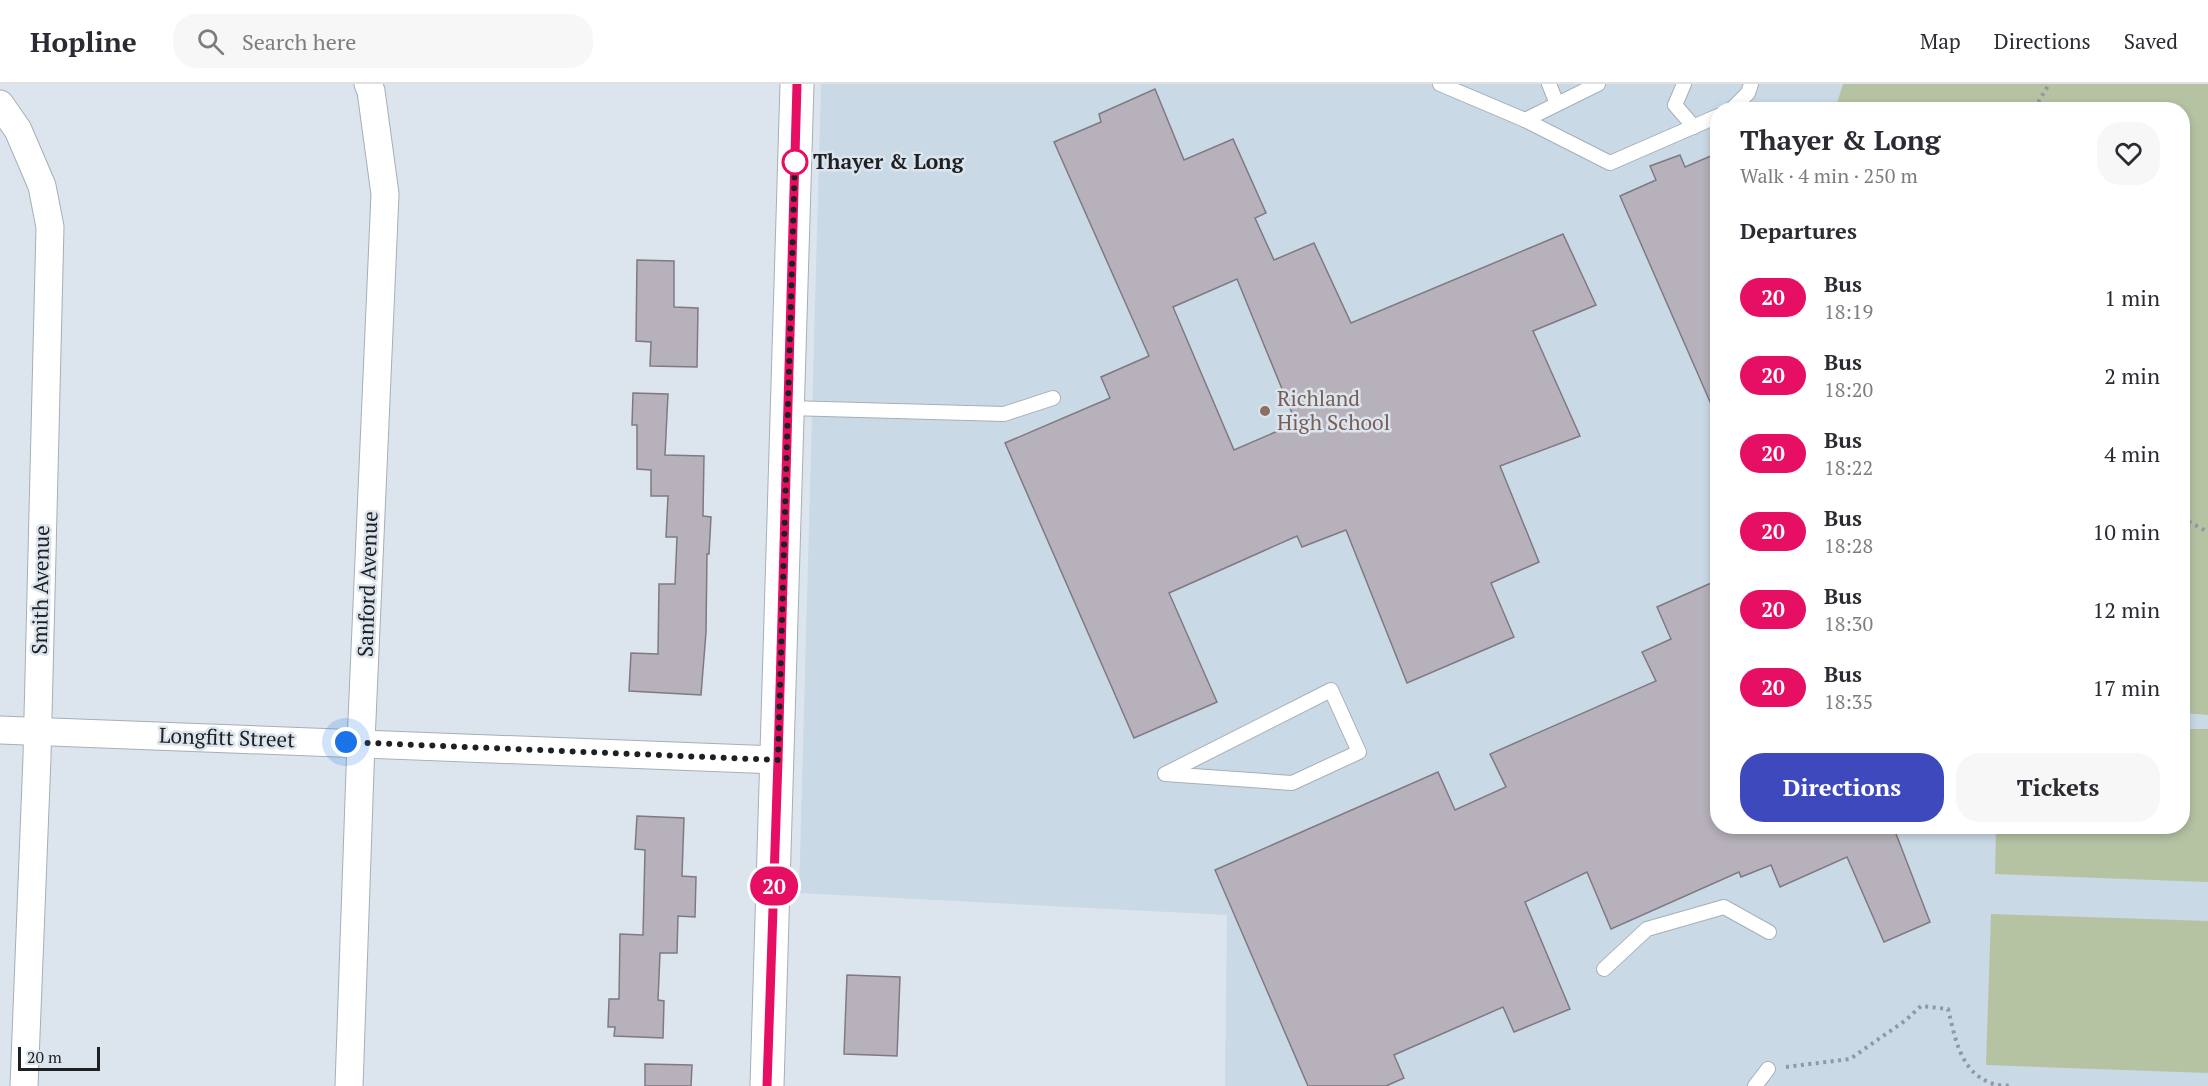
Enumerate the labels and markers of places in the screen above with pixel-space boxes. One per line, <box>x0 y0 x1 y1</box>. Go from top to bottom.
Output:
place label: Thayer & Long <box>813 147 965 175</box>
marker: Thayer & Long <box>782 149 808 175</box>
place label: Richland High School <box>1277 384 1390 436</box>
marker: Richland High School <box>1258 404 1272 418</box>

